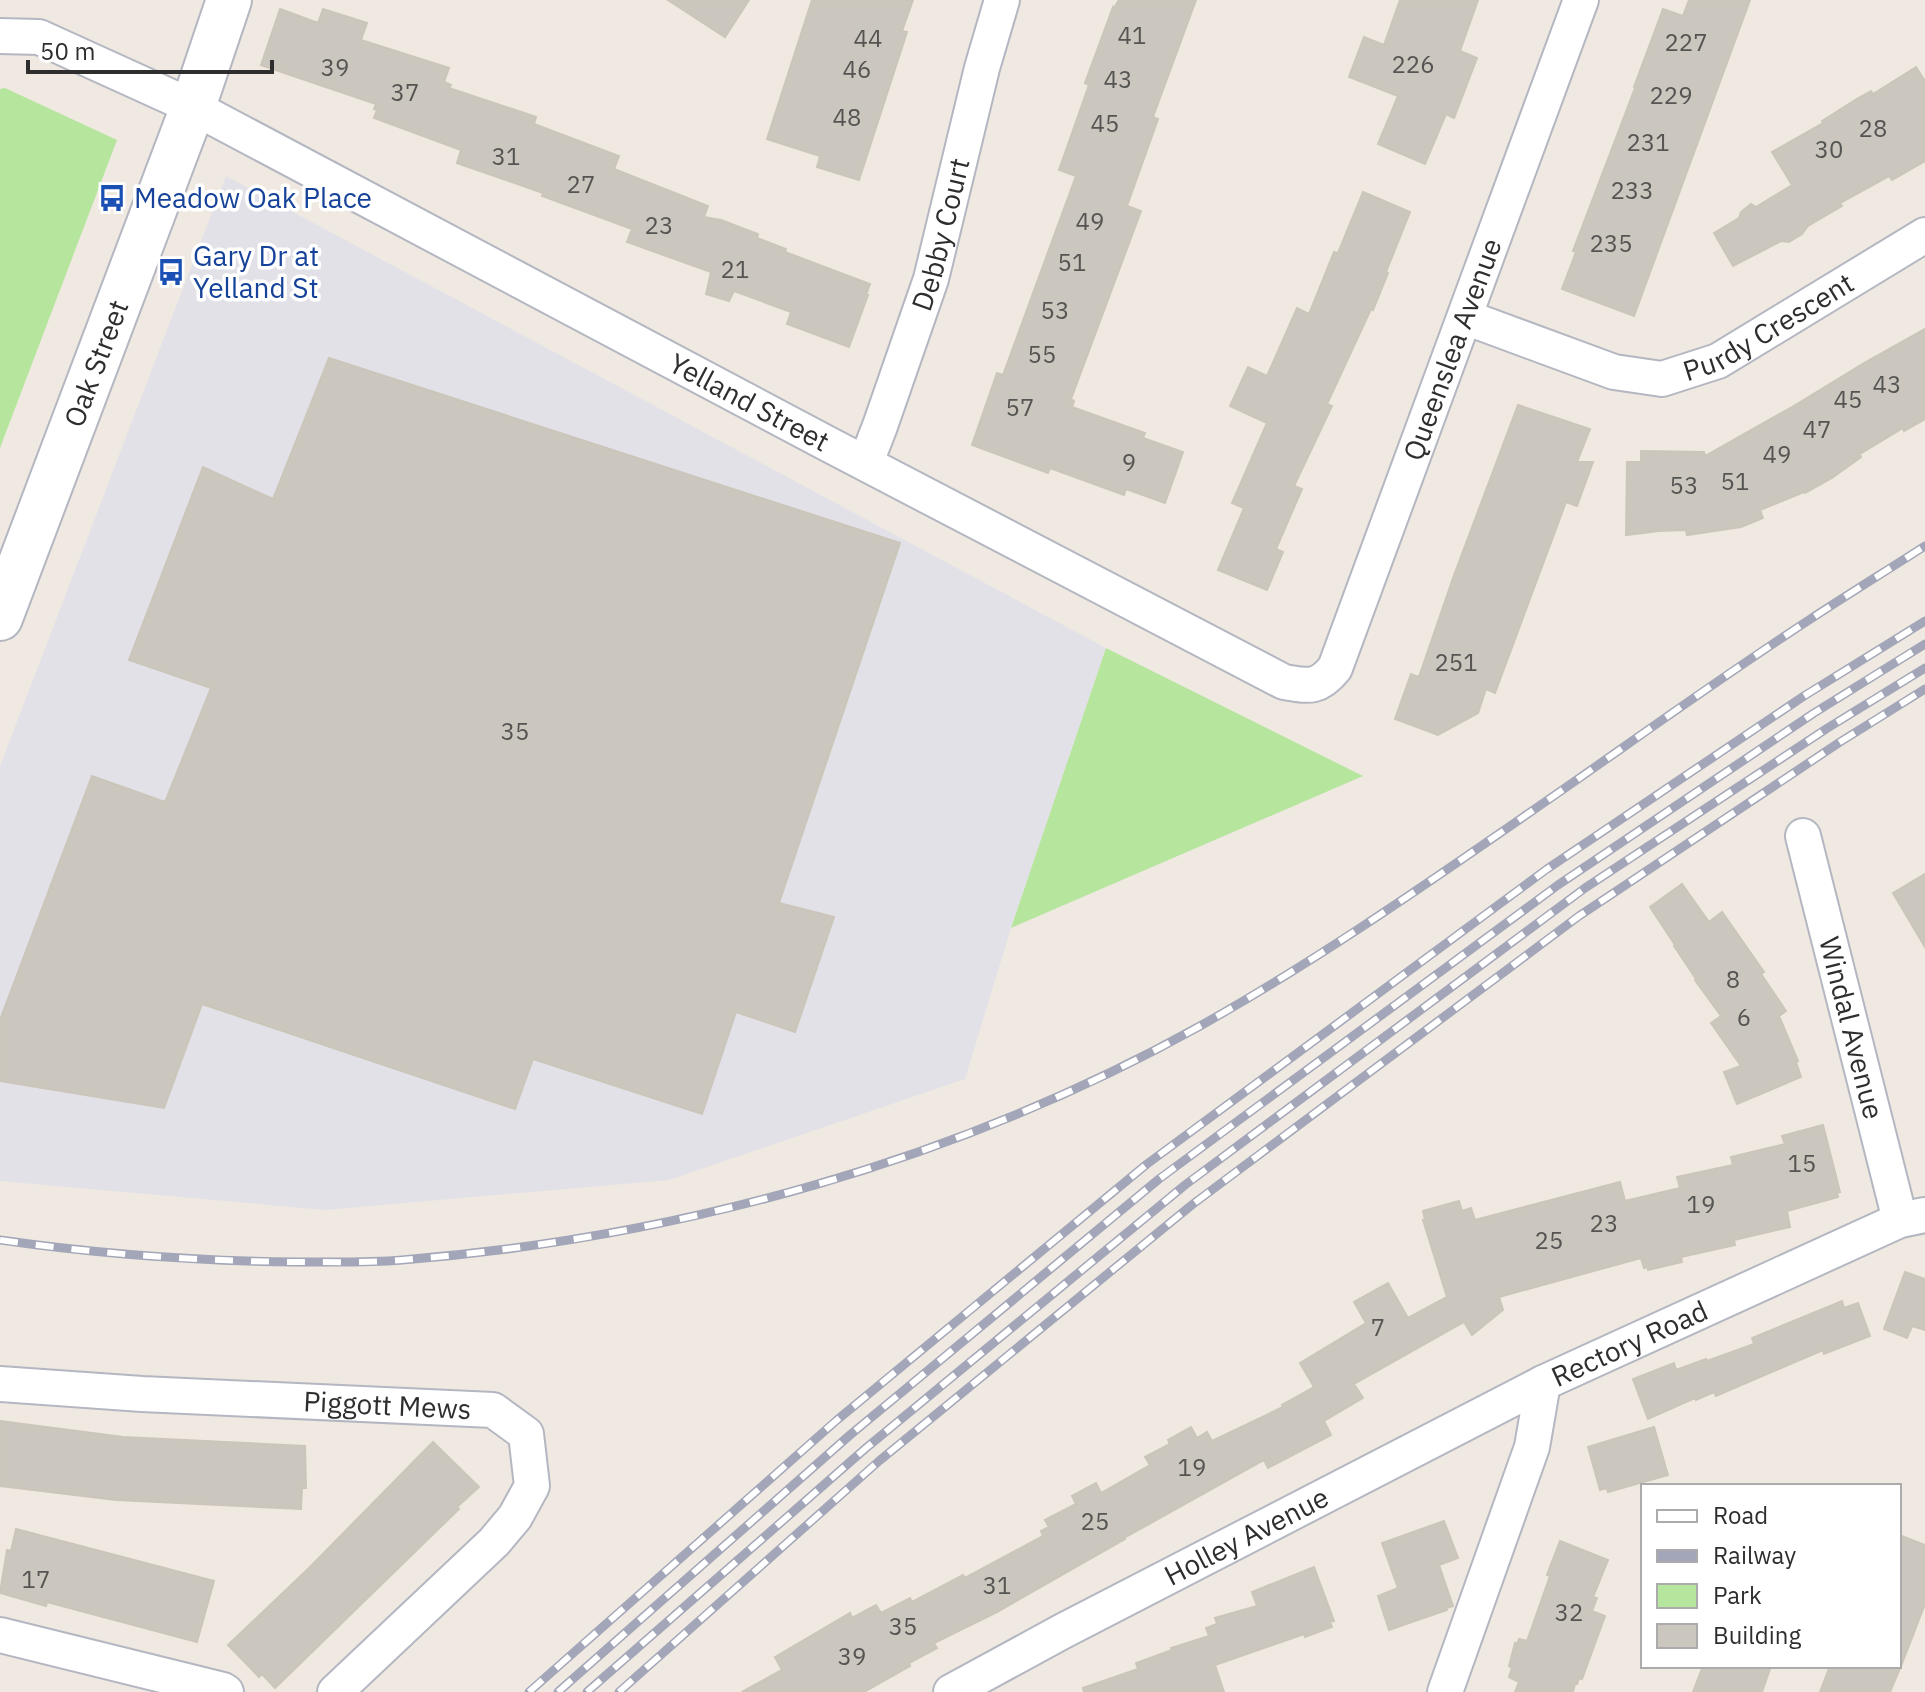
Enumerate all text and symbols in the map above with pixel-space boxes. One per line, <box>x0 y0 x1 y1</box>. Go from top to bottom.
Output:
house number: 41 <box>1118 19 1146 51</box>
house number: 44 <box>854 22 882 54</box>
scale bar <box>28 24 272 74</box>
house number: 227 <box>1664 26 1708 58</box>
text: 50 m <box>40 35 95 67</box>
house number: 226 <box>1391 48 1435 80</box>
house number: 39 <box>321 51 349 83</box>
house number: 46 <box>843 53 871 85</box>
house number: 43 <box>1104 63 1132 95</box>
house number: 37 <box>391 76 419 108</box>
house number: 229 <box>1649 79 1693 111</box>
house number: 48 <box>833 101 861 133</box>
house number: 45 <box>1091 107 1119 139</box>
house number: 28 <box>1859 112 1887 144</box>
house number: 231 <box>1626 126 1670 158</box>
house number: 30 <box>1815 133 1843 165</box>
house number: 31 <box>492 140 520 172</box>
street label: Debby Court <box>902 154 978 315</box>
house number: 27 <box>567 168 595 200</box>
house number: 233 <box>1610 174 1654 206</box>
place label: Meadow Oak Place <box>134 179 372 216</box>
bus stop icon: Meadow Oak Place <box>97 183 127 213</box>
house number: 49 <box>1076 205 1104 237</box>
house number: 23 <box>645 209 673 241</box>
house number: 235 <box>1589 227 1633 259</box>
street label: Queenslea Avenue <box>1394 233 1510 466</box>
place label: Gary Dr at Yelland St <box>193 237 319 306</box>
house number: 51 <box>1058 246 1086 278</box>
house number: 21 <box>721 253 749 285</box>
bus stop icon: Gary Dr at Yelland St <box>156 257 186 287</box>
street label: Purdy Crescent <box>1678 264 1860 389</box>
house number: 53 <box>1041 294 1069 326</box>
street label: Oak Street <box>55 295 136 432</box>
house number: 55 <box>1028 338 1056 370</box>
street label: Yelland Street <box>663 344 836 459</box>
house number: 43 <box>1873 368 1901 400</box>
house number: 45 <box>1834 383 1862 415</box>
house number: 57 <box>1006 391 1034 423</box>
house number: 47 <box>1803 413 1831 445</box>
house number: 49 <box>1763 438 1791 470</box>
house number: 9 <box>1122 446 1136 478</box>
house number: 51 <box>1721 465 1749 497</box>
house number: 53 <box>1670 469 1698 501</box>
house number: 251 <box>1434 646 1478 678</box>
house number: 35 <box>501 715 529 747</box>
street label: Windal Avenue <box>1811 933 1893 1123</box>
house number: 8 <box>1726 963 1740 995</box>
house number: 6 <box>1737 1001 1751 1033</box>
house number: 15 <box>1788 1147 1816 1179</box>
house number: 19 <box>1687 1188 1715 1220</box>
house number: 23 <box>1590 1207 1618 1239</box>
house number: 25 <box>1535 1224 1563 1256</box>
street label: Rectory Road <box>1545 1291 1713 1395</box>
house number: 7 <box>1371 1311 1385 1343</box>
street label: Piggott Mews <box>303 1382 472 1427</box>
house number: 19 <box>1178 1451 1206 1483</box>
street label: Holley Avenue <box>1158 1478 1335 1594</box>
legend <box>1641 1484 1901 1668</box>
text: Road <box>1713 1499 1768 1531</box>
house number: 25 <box>1081 1505 1109 1537</box>
text: Railway <box>1713 1539 1796 1571</box>
house number: 17 <box>22 1563 50 1595</box>
house number: 31 <box>983 1569 1011 1601</box>
text: Park <box>1713 1579 1762 1611</box>
house number: 32 <box>1555 1596 1583 1628</box>
house number: 35 <box>889 1610 917 1642</box>
text: Building <box>1713 1619 1801 1651</box>
house number: 39 <box>838 1640 866 1672</box>

